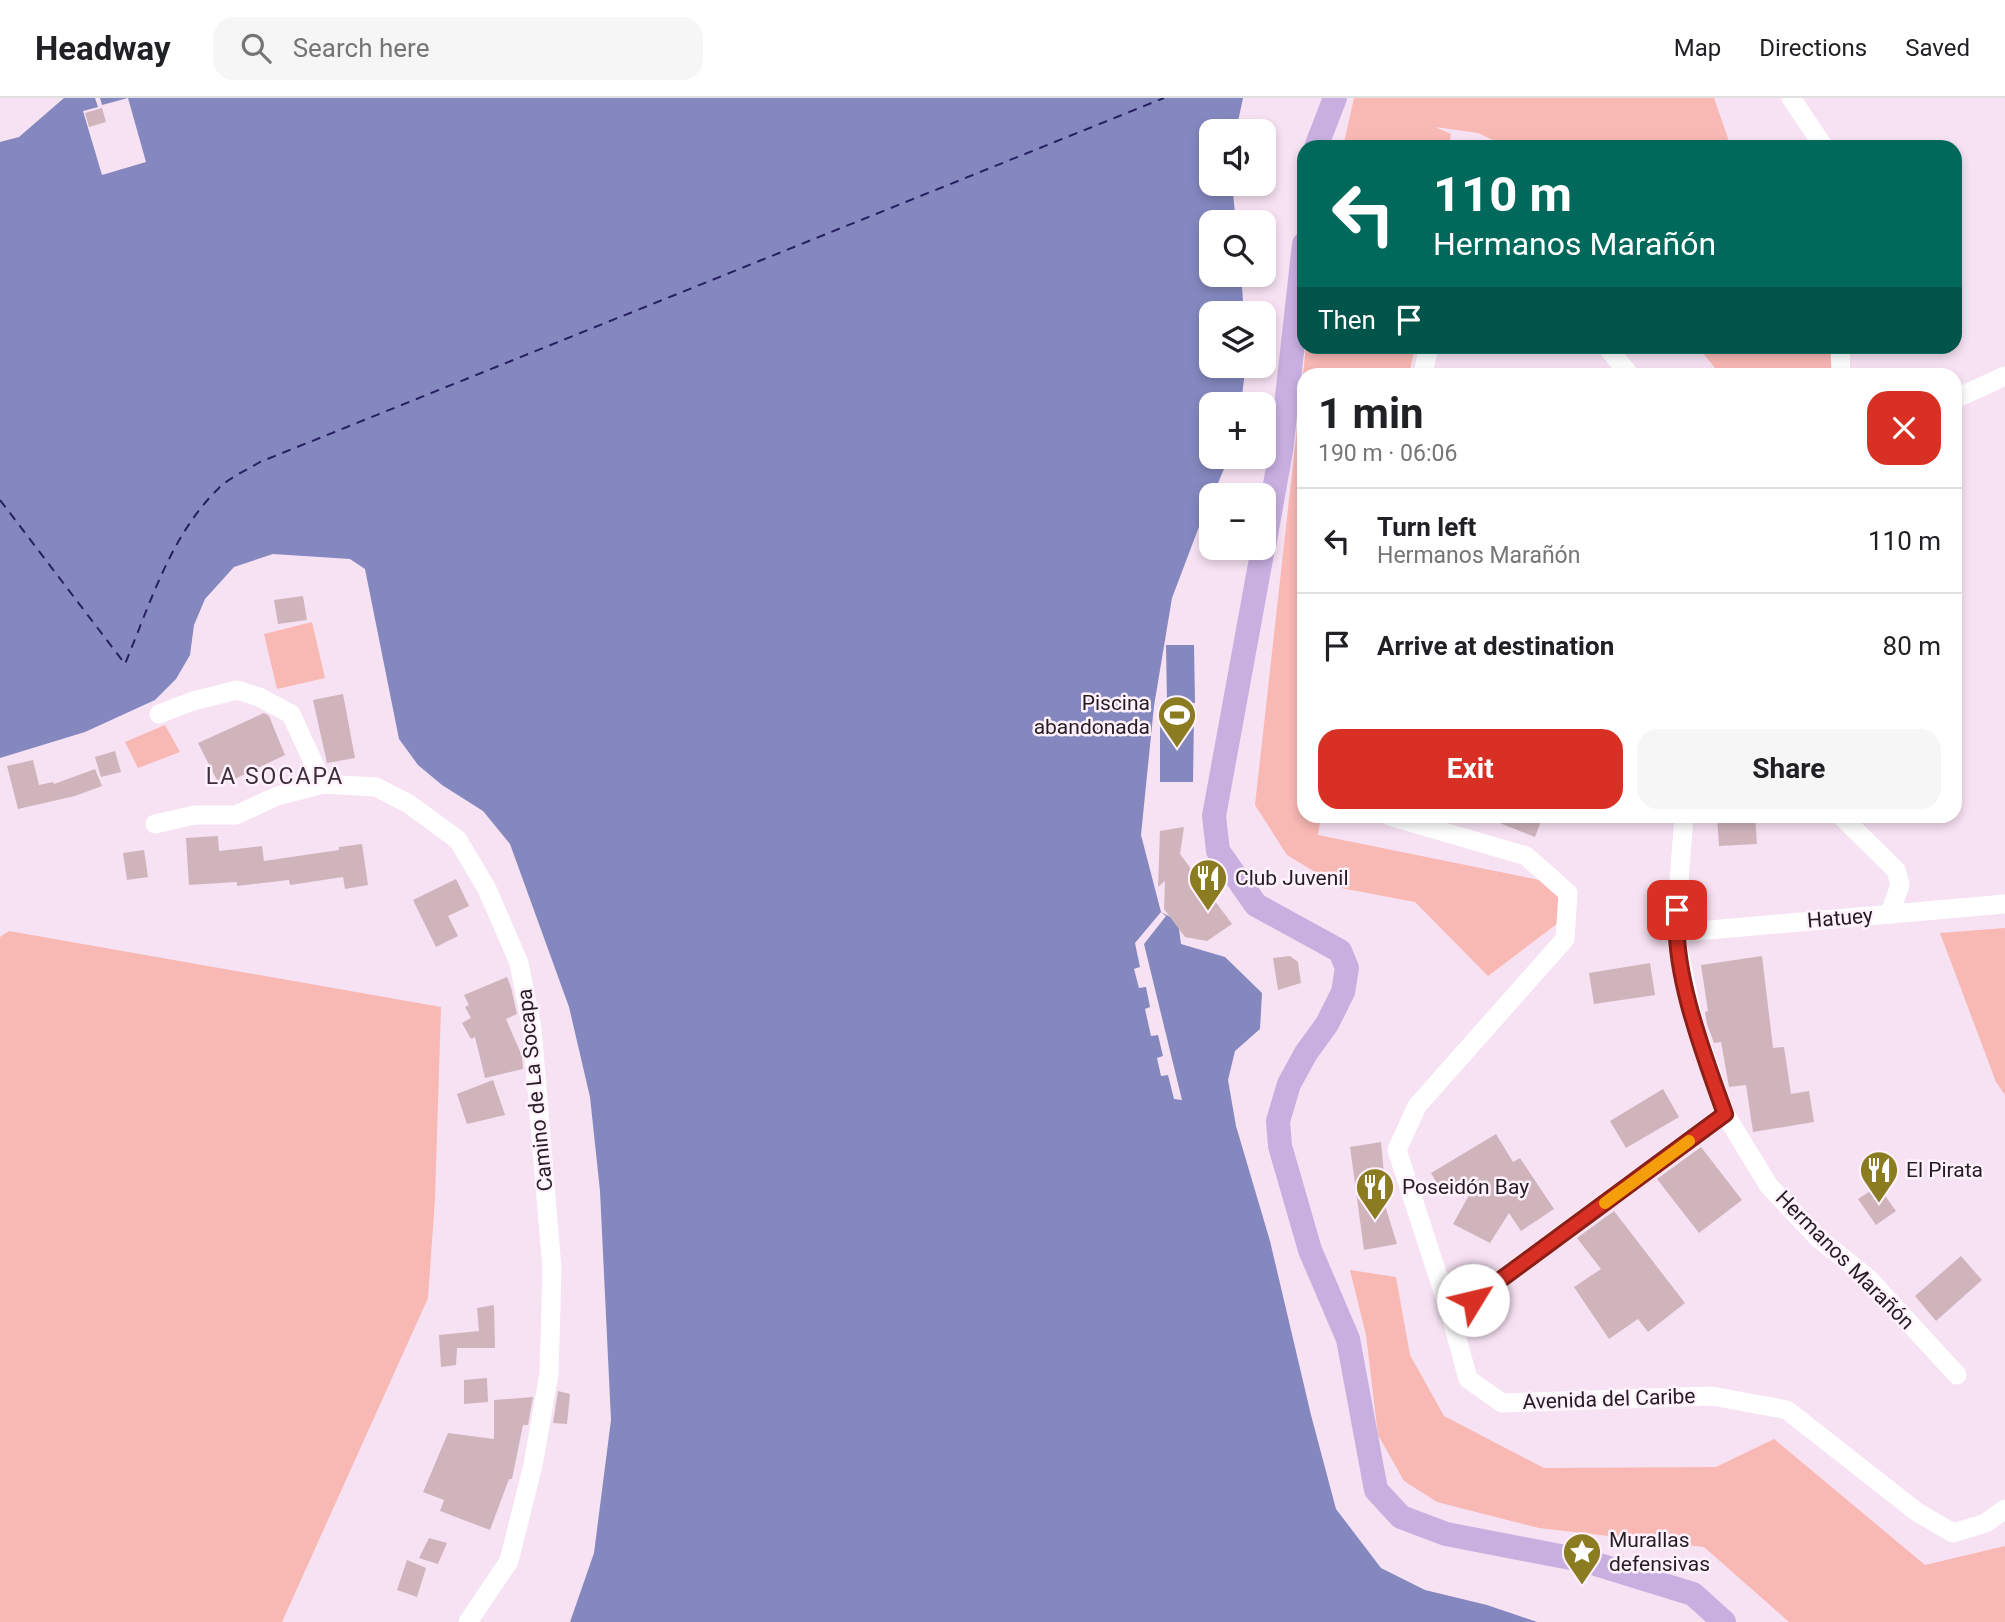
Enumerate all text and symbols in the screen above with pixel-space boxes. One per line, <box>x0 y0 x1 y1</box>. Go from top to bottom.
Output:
search box <box>213 17 703 80</box>
text: Headway <box>35 29 171 68</box>
icon: search <box>237 29 275 67</box>
text: Search here <box>293 33 429 63</box>
text: Map <box>1674 34 1721 62</box>
text: Directions <box>1759 34 1867 62</box>
text: Saved <box>1905 34 1970 62</box>
map controls <box>1199 119 1276 560</box>
button: sound <box>1199 119 1276 196</box>
text: 110 m <box>1433 166 1572 223</box>
icon: left <box>1318 168 1409 259</box>
button: search <box>1199 210 1276 287</box>
text: Hermanos Marañón <box>1433 225 1716 263</box>
button: layers <box>1199 301 1276 378</box>
icon: arrive <box>1390 301 1428 339</box>
text: Then <box>1318 305 1376 335</box>
text: 1 min <box>1318 389 1424 438</box>
button: close <box>1867 391 1941 465</box>
button: + <box>1199 392 1276 469</box>
text: 190 m · 06:06 <box>1318 440 1457 467</box>
button: − <box>1199 483 1276 560</box>
text: Turn left <box>1377 512 1476 542</box>
icon: left <box>1318 522 1356 560</box>
text: 110 m <box>1868 526 1941 556</box>
text: Hermanos Marañón <box>1377 542 1580 569</box>
icon: arrive <box>1318 627 1356 665</box>
text: Arrive at destination <box>1377 631 1614 661</box>
text: 80 m <box>1883 631 1941 661</box>
place label: Piscina abandonada <box>1034 691 1150 739</box>
sports icon: Piscina abandonada <box>1156 694 1198 749</box>
button: Exit <box>1318 729 1623 809</box>
button: Share <box>1637 729 1941 809</box>
district label: LA SOCAPA <box>206 763 344 790</box>
restaurant icon: Club Juvenil <box>1187 857 1229 912</box>
place label: Club Juvenil <box>1235 866 1349 890</box>
pin <box>1647 880 1707 940</box>
icon: arrive <box>1658 891 1696 929</box>
street label: Hatuey <box>1806 903 1874 933</box>
street label: Camino de La Socapa <box>512 987 558 1193</box>
restaurant icon: El Pirata <box>1858 1149 1900 1204</box>
place label: El Pirata <box>1906 1158 1983 1182</box>
restaurant icon: Poseidón Bay <box>1354 1166 1396 1221</box>
place label: Poseidón Bay <box>1402 1175 1529 1199</box>
street label: Hermanos Marañón <box>1771 1186 1919 1334</box>
position arrow <box>1436 1263 1510 1337</box>
street label: Avenida del Caribe <box>1522 1384 1696 1414</box>
place label: Murallas defensivas <box>1609 1528 1710 1576</box>
place icon: Murallas defensivas <box>1561 1531 1603 1586</box>

